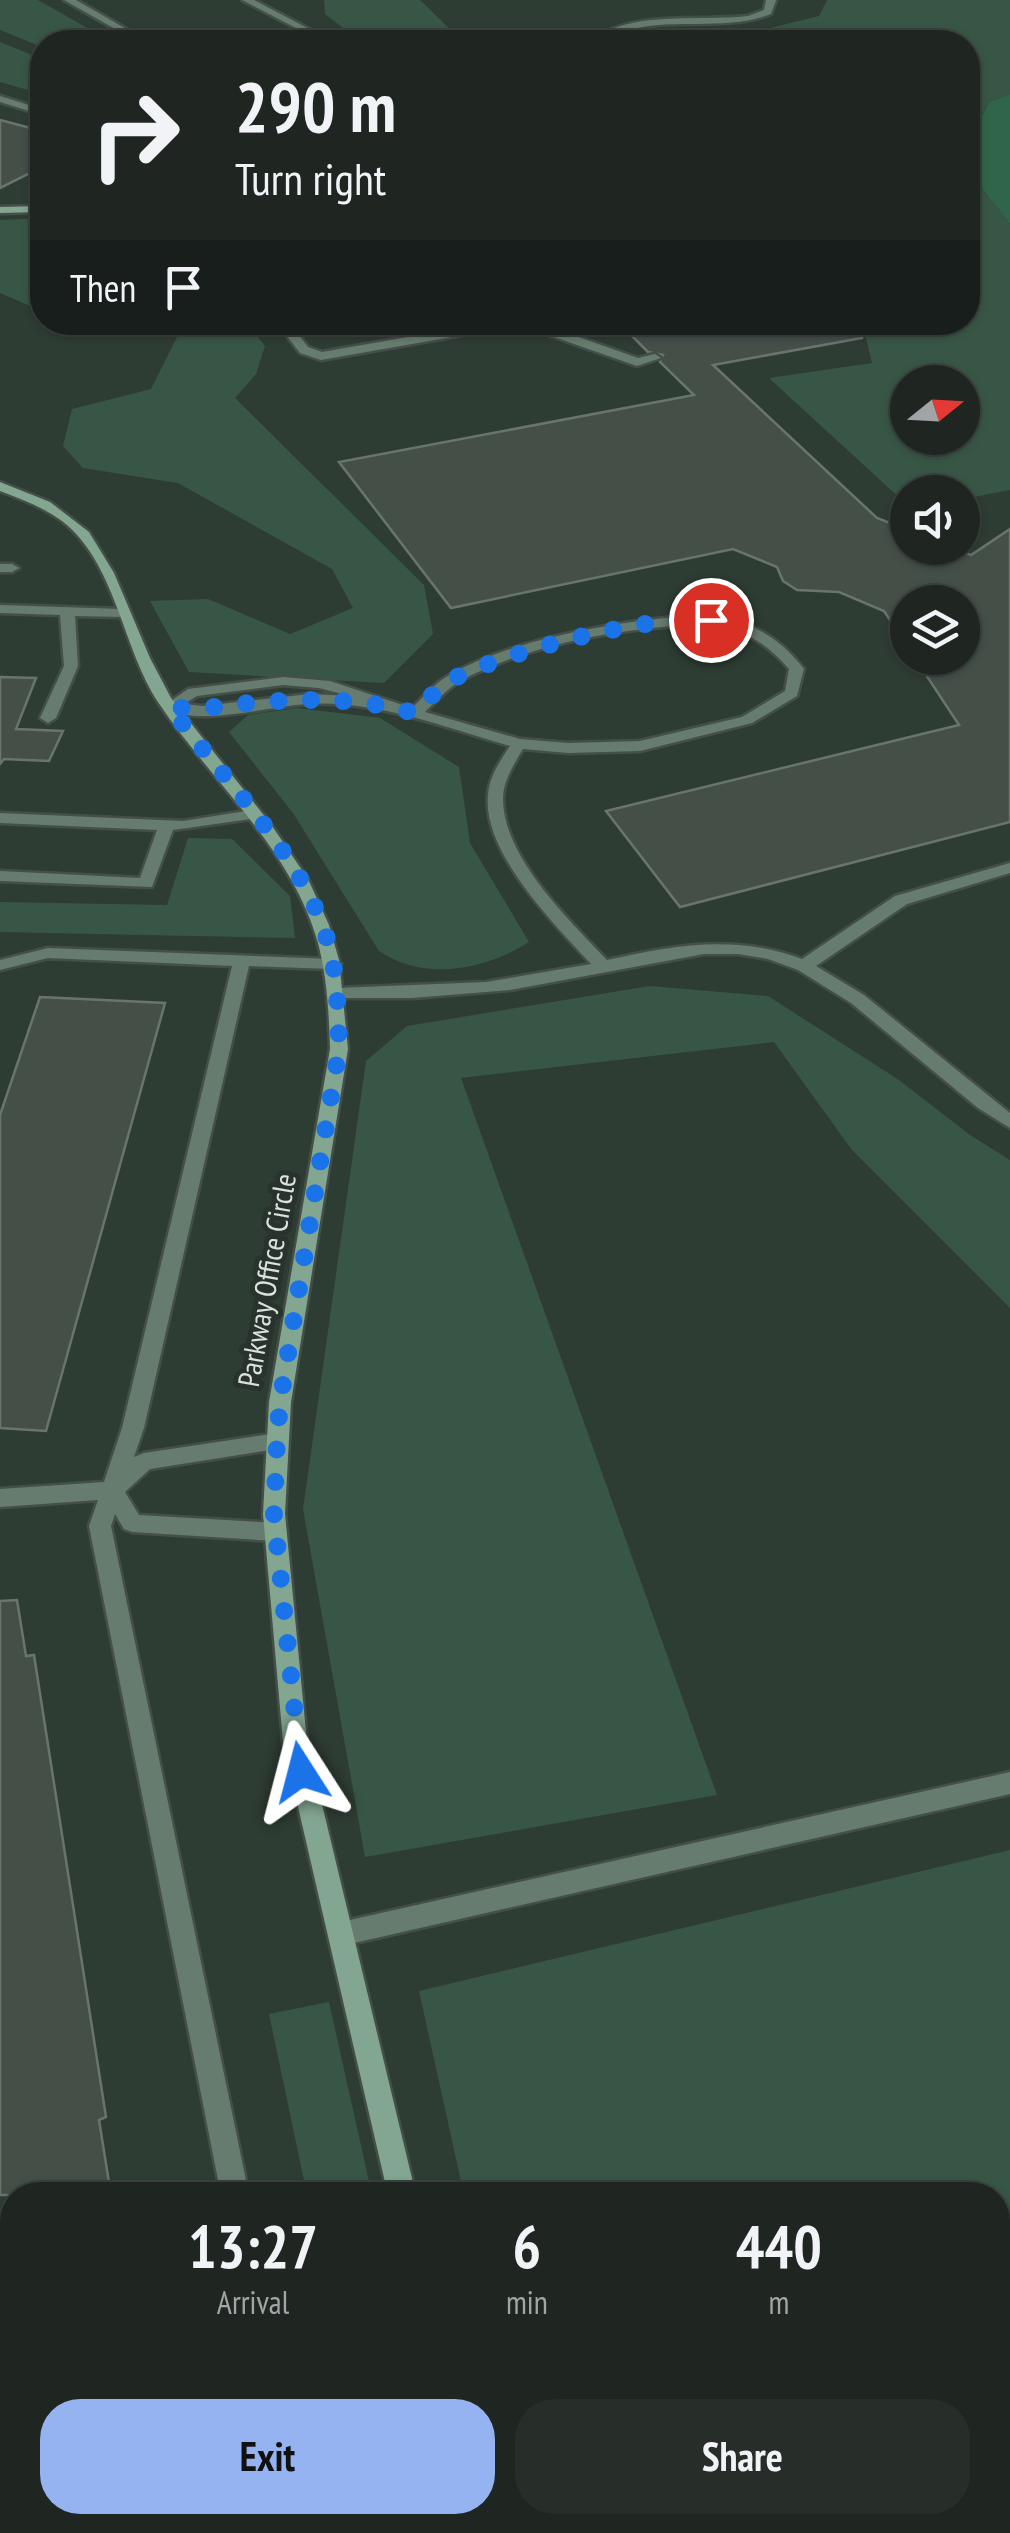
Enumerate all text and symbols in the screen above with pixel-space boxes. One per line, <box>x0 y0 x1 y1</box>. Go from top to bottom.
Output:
text: 290 m <box>235 61 396 151</box>
icon: right <box>70 70 200 200</box>
text: Turn right <box>235 149 386 207</box>
icon: arrive <box>156 260 211 315</box>
text: Then <box>70 263 136 312</box>
north arrow <box>890 365 980 455</box>
map controls <box>890 365 980 675</box>
button: sound <box>890 475 980 565</box>
pin <box>669 578 754 663</box>
button: layers <box>890 585 980 675</box>
icon: arrive <box>684 593 739 648</box>
street label: Parkway Office Circle <box>228 1170 304 1390</box>
position arrow <box>249 1720 353 1824</box>
text: 13:27 <box>188 2207 318 2285</box>
text: 6 <box>513 2207 541 2285</box>
text: 440 <box>736 2207 822 2285</box>
text: Arrival <box>217 2281 289 2323</box>
text: min <box>506 2281 548 2323</box>
text: m <box>768 2281 789 2323</box>
button: Exit <box>40 2399 495 2514</box>
button: Share <box>515 2399 970 2514</box>

